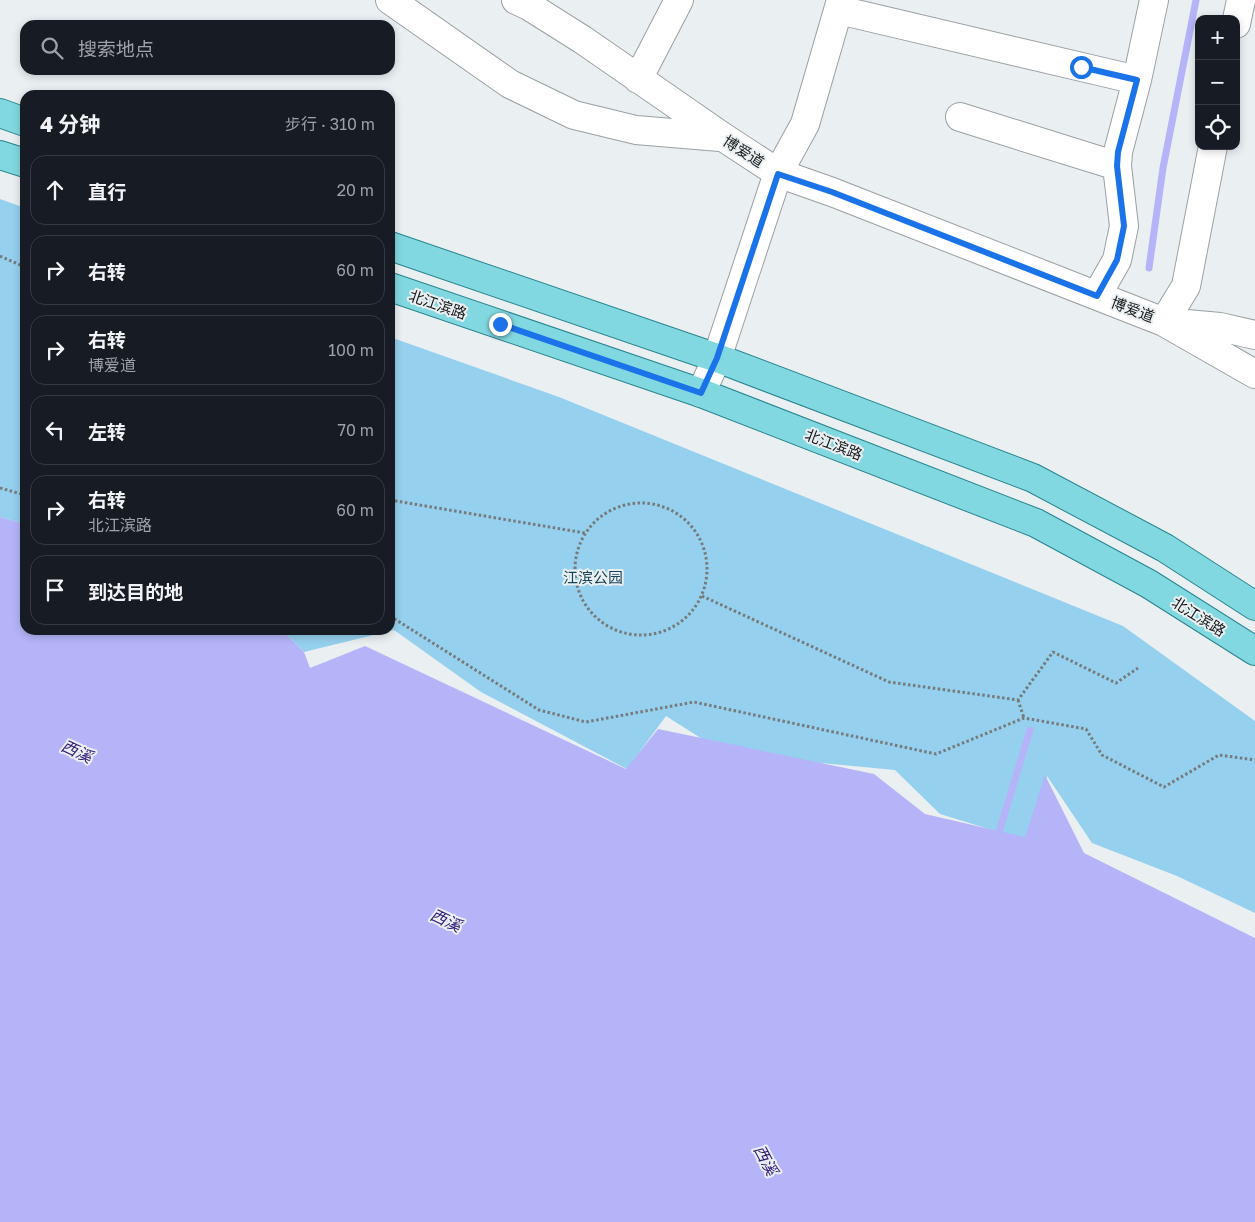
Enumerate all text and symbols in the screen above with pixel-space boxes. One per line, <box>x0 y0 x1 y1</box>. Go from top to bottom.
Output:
map controls <box>1195 15 1240 150</box>
button: + <box>1195 15 1240 60</box>
search box <box>20 20 395 75</box>
icon: search <box>38 34 66 62</box>
text: 搜索地点 <box>78 37 154 60</box>
route start <box>1070 56 1093 79</box>
button: − <box>1195 60 1240 105</box>
button: locate <box>1195 105 1240 150</box>
text: 4 分钟 <box>40 111 100 137</box>
text: 步行 · 310 m <box>285 114 375 134</box>
street label: 博爱道 <box>720 131 768 171</box>
icon: ahead <box>41 176 69 204</box>
text: 直行 <box>88 180 126 203</box>
text: 20 m <box>337 180 374 200</box>
icon: right <box>41 256 69 284</box>
text: 右转 <box>88 260 126 283</box>
text: 60 m <box>336 260 374 280</box>
street label: 北江滨路 <box>407 286 469 322</box>
street label: 博爱道 <box>1109 293 1157 325</box>
route end <box>489 313 512 336</box>
text: 右转 <box>88 328 126 351</box>
icon: right <box>41 336 69 364</box>
text: 100 m <box>328 340 374 360</box>
text: 博爱道 <box>88 355 136 375</box>
icon: left <box>41 416 69 444</box>
text: 左转 <box>88 420 126 443</box>
text: 70 m <box>337 420 374 440</box>
street label: 北江滨路 <box>803 425 865 463</box>
text: 右转 <box>88 488 126 511</box>
icon: right <box>41 496 69 524</box>
text: 60 m <box>336 500 374 520</box>
text: 北江滨路 <box>88 515 152 535</box>
park label: 江滨公园 <box>563 568 623 586</box>
icon: arrive <box>41 576 69 604</box>
text: 到达目的地 <box>88 580 183 603</box>
street label: 北江滨路 <box>1169 592 1229 640</box>
water label: 西溪 <box>58 735 98 768</box>
water label: 西溪 <box>427 904 467 937</box>
water label: 西溪 <box>750 1141 783 1181</box>

